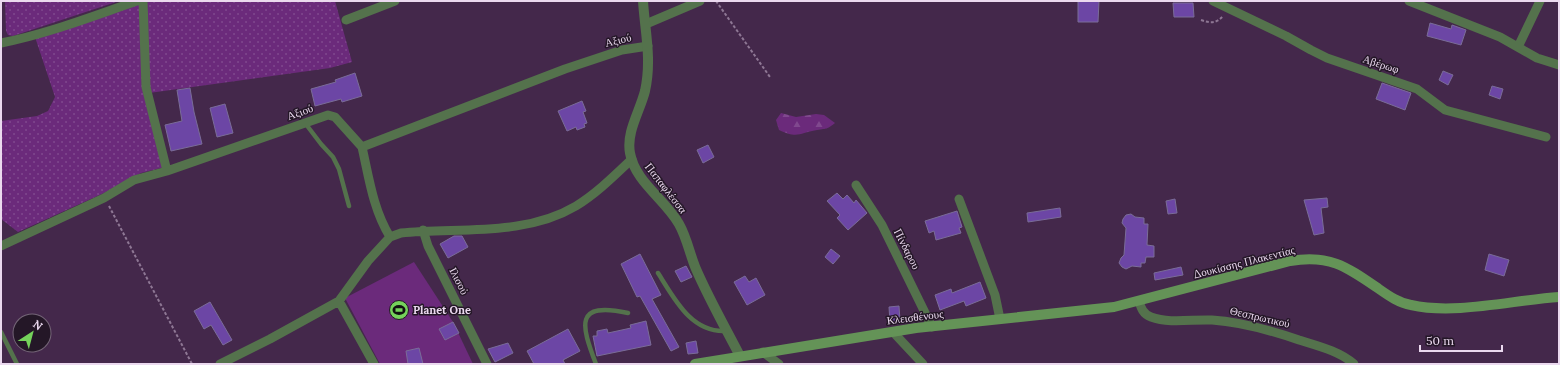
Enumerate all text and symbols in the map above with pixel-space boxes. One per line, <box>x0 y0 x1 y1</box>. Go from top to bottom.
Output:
street label: Αξιού <box>603 30 633 50</box>
street label: Αβέρωφ <box>1361 52 1401 76</box>
street label: Αξιού <box>285 101 315 123</box>
street label: Παπαφλέσσα <box>642 160 690 216</box>
street label: Πίνδαρου <box>891 226 923 272</box>
street label: Δουκίσσης Πλακεντίας <box>1192 242 1297 281</box>
street label: Ιλισού <box>446 265 472 297</box>
sports icon: Planet One <box>388 299 410 321</box>
place label: Planet One <box>413 303 471 317</box>
street label: Θεσπρωτικού <box>1229 303 1292 331</box>
street label: Κλεισθένους <box>886 307 945 327</box>
north arrow <box>12 313 52 353</box>
text: N <box>30 317 46 333</box>
scale bar <box>1420 327 1502 353</box>
text: 50 m <box>1426 333 1454 348</box>

